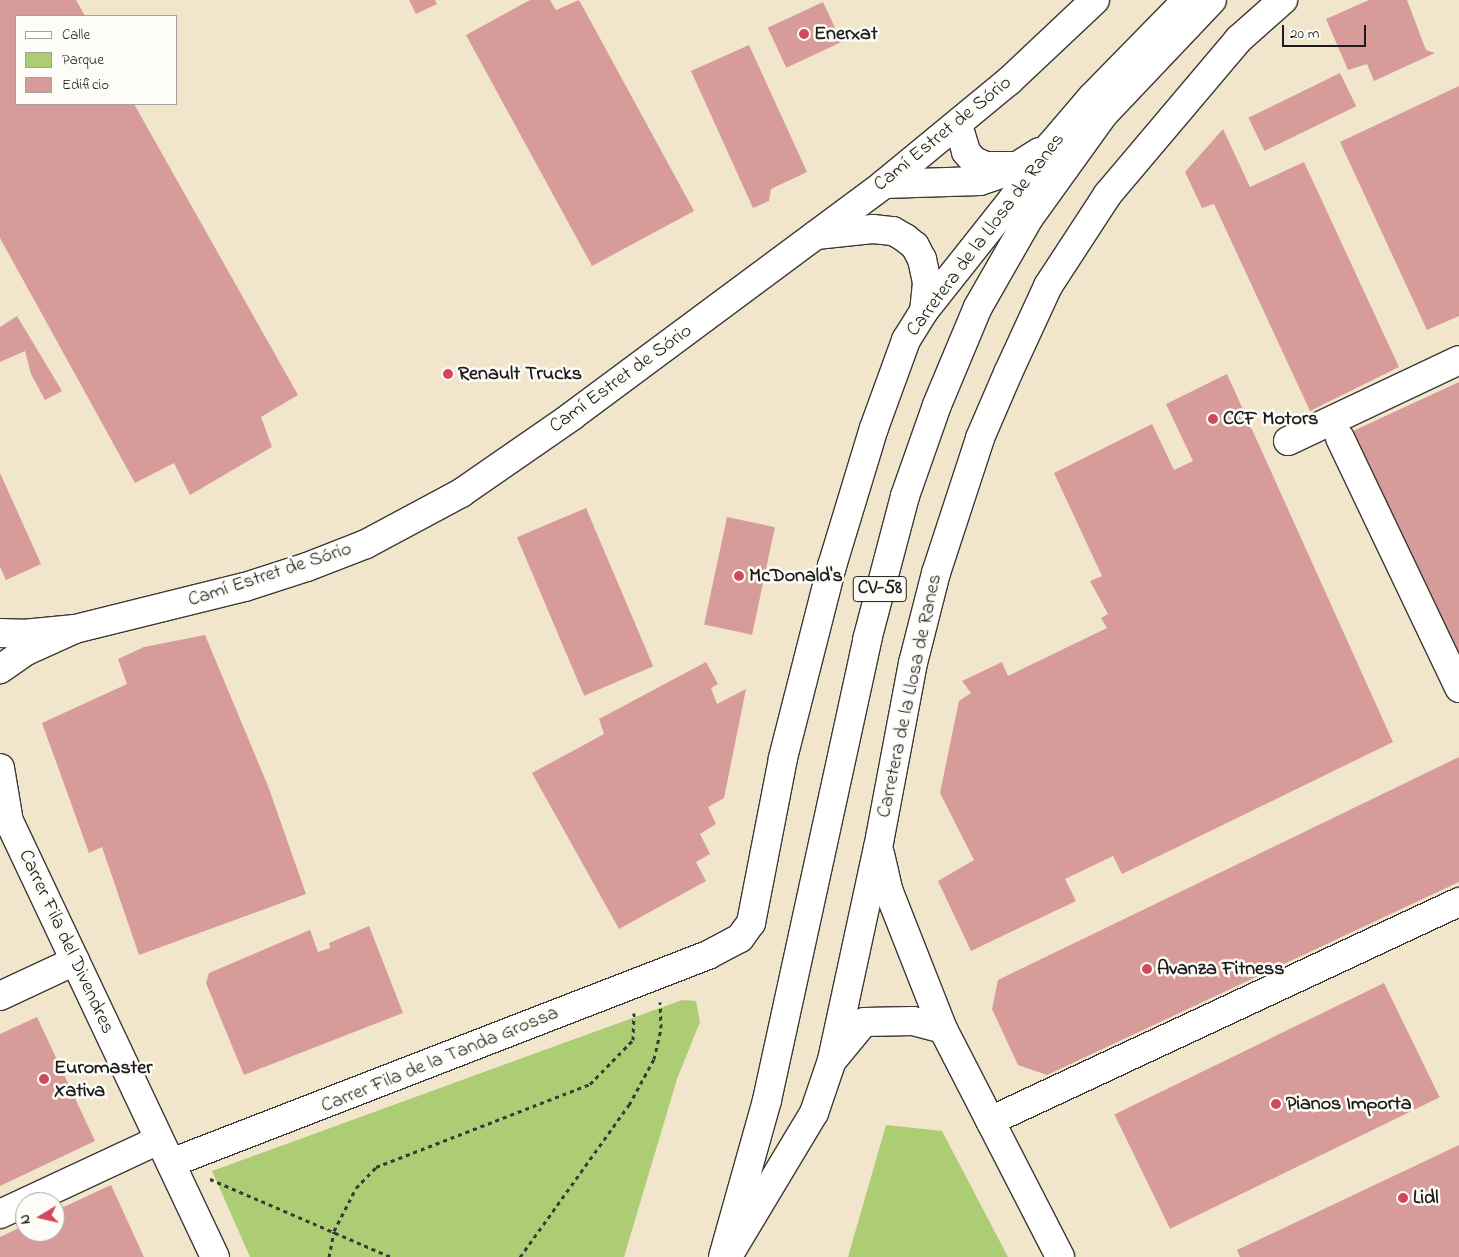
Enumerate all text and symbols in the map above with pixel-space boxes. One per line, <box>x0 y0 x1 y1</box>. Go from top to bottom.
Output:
legend <box>15 15 178 105</box>
scale bar <box>1284 15 1368 47</box>
place label: Enerxat <box>814 22 878 46</box>
text: 20 m <box>1290 23 1319 45</box>
text: Calle <box>62 24 90 46</box>
marker: Enerxat <box>798 28 810 40</box>
text: Parque <box>62 49 104 71</box>
street label: Camí Estret de Sório <box>869 71 1017 197</box>
text: Edificio <box>62 74 109 96</box>
street label: Carretera de la Llosa de Ranes <box>902 129 1070 341</box>
street label: Camí Estret de Sório <box>545 319 697 439</box>
place label: Renault Trucks <box>458 362 582 386</box>
marker: Renault Trucks <box>442 368 454 380</box>
place label: CCF Motors <box>1223 407 1318 431</box>
marker: CCF Motors <box>1207 413 1219 425</box>
street label: Camí Estret de Sório <box>185 537 355 613</box>
place label: McDonald's <box>749 564 843 588</box>
marker: McDonald's <box>733 570 745 582</box>
road number: CV-58 <box>852 572 908 606</box>
street label: Carretera de la Llosa de Ranes <box>872 572 948 820</box>
street label: Carrer Fila del Divendres <box>13 846 119 1038</box>
place label: Avanza Fitness <box>1157 957 1284 981</box>
marker: Avanza Fitness <box>1141 963 1153 975</box>
street label: Carrer Fila de la Tanda Grossa <box>318 1001 562 1119</box>
place label: Euromaster Xativa <box>54 1056 152 1103</box>
marker: Euromaster Xativa <box>38 1073 50 1085</box>
place label: Pianos Importa <box>1286 1092 1411 1116</box>
marker: Pianos Importa <box>1270 1098 1282 1110</box>
place label: Lidl <box>1413 1186 1439 1210</box>
north arrow <box>15 1192 65 1242</box>
marker: Lidl <box>1397 1192 1409 1204</box>
text: N <box>15 1213 37 1226</box>

